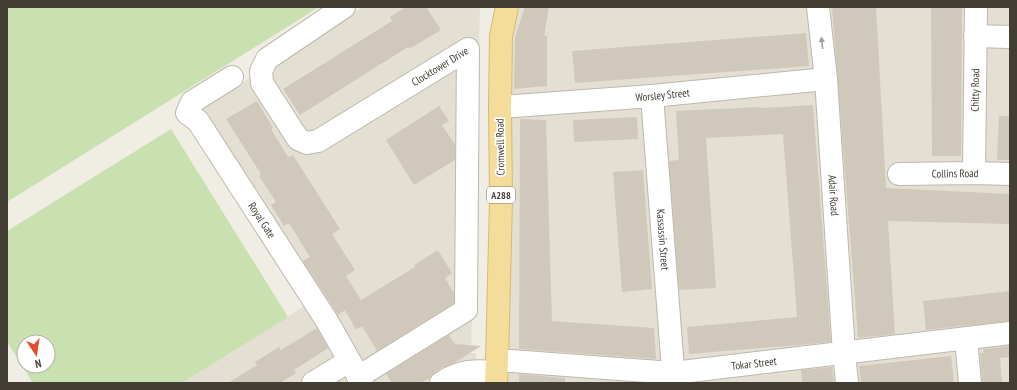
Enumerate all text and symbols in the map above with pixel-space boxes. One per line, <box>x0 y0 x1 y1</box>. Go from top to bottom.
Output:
one-way arrow <box>819 37 825 49</box>
street label: Clocktower Drive <box>409 43 471 89</box>
street label: Chitty Road <box>968 68 982 112</box>
street label: Worsley Street <box>635 85 690 104</box>
street label: Cromwell Road <box>492 118 507 176</box>
street label: Collins Road <box>932 166 979 181</box>
street label: Adair Road <box>825 174 842 216</box>
road number: A288 <box>487 187 515 203</box>
street label: Royal Gate <box>245 200 279 241</box>
street label: Kassassin Street <box>654 208 672 271</box>
north arrow <box>16 334 56 374</box>
street label: Tokar Street <box>731 354 777 373</box>
text: N <box>34 356 42 371</box>

